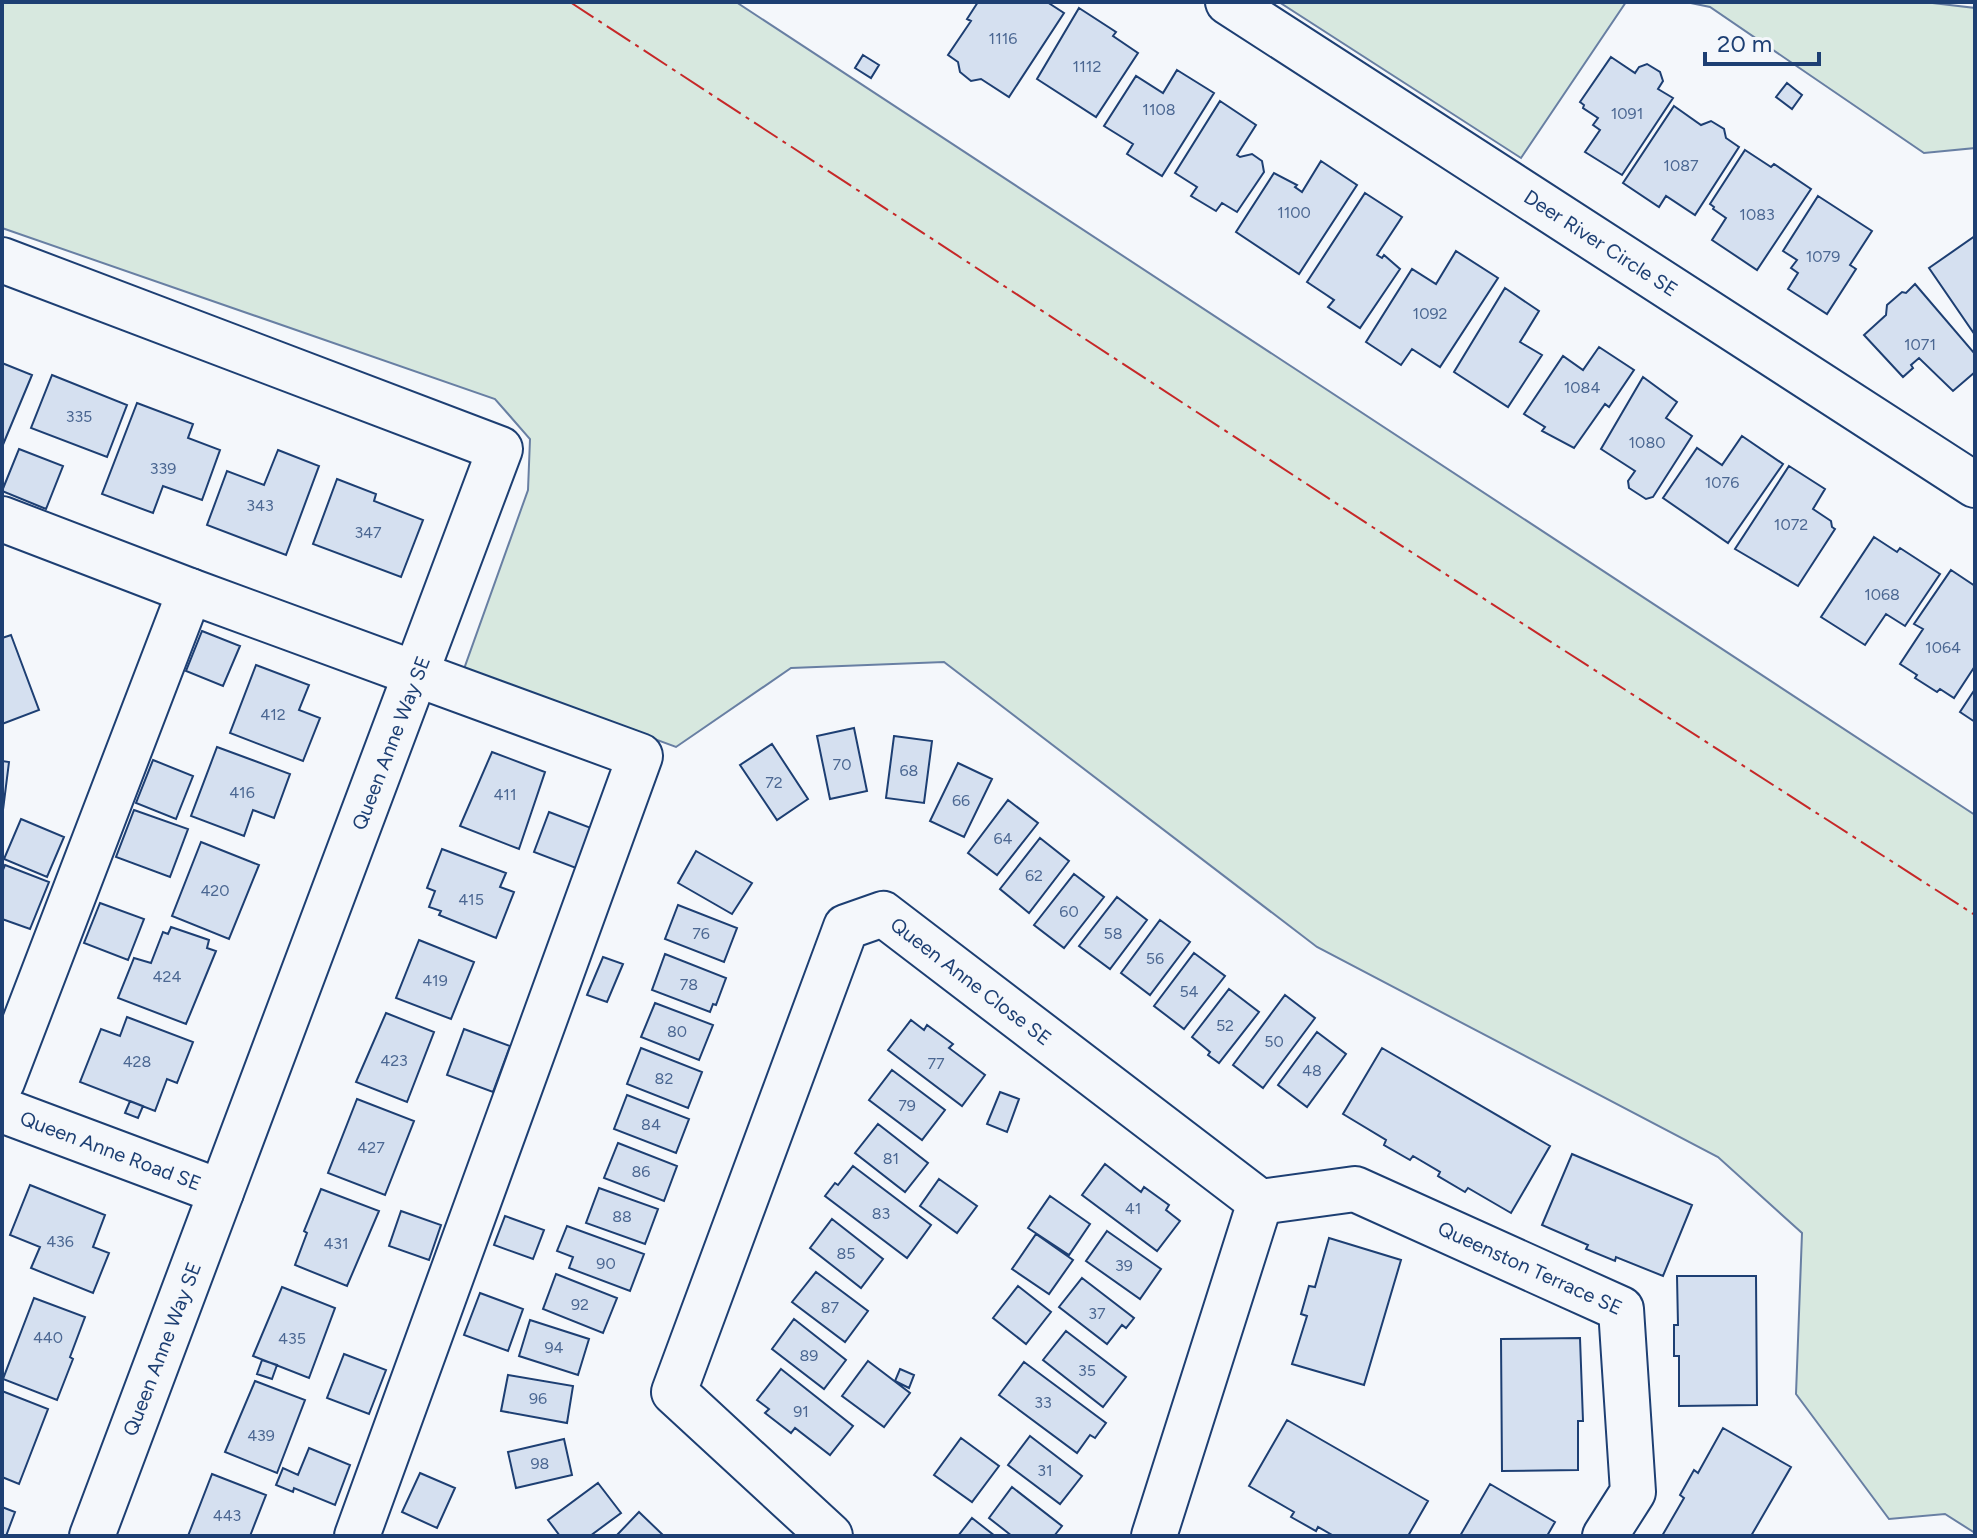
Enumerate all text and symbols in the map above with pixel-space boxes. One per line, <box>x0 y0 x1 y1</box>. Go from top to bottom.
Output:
scale bar <box>1705 16 1819 66</box>
house number: 1116 <box>989 29 1017 48</box>
text: 20 m <box>1717 29 1772 58</box>
house number: 1112 <box>1073 57 1101 76</box>
house number: 1108 <box>1142 100 1176 119</box>
house number: 1091 <box>1611 104 1643 123</box>
house number: 1087 <box>1663 156 1699 175</box>
street label: Deer River Circle SE <box>1519 185 1682 302</box>
house number: 1100 <box>1277 203 1311 222</box>
house number: 1083 <box>1739 205 1775 224</box>
house number: 1079 <box>1806 247 1840 266</box>
house number: 1092 <box>1413 304 1447 323</box>
house number: 1071 <box>1904 335 1936 354</box>
house number: 1084 <box>1564 378 1600 397</box>
house number: 335 <box>66 407 92 426</box>
house number: 1080 <box>1629 433 1665 452</box>
house number: 339 <box>150 459 176 478</box>
house number: 1076 <box>1705 473 1739 492</box>
house number: 343 <box>246 496 274 515</box>
house number: 1072 <box>1774 515 1808 534</box>
house number: 347 <box>354 523 382 542</box>
house number: 1068 <box>1864 585 1900 604</box>
house number: 1064 <box>1925 638 1961 657</box>
street label: Queen Anne Way SE <box>347 653 435 833</box>
house number: 412 <box>260 705 286 724</box>
house number: 70 <box>833 755 851 774</box>
house number: 68 <box>900 761 918 780</box>
house number: 72 <box>765 773 783 792</box>
house number: 416 <box>229 783 255 802</box>
house number: 411 <box>493 785 517 804</box>
house number: 66 <box>952 791 970 810</box>
house number: 64 <box>994 829 1013 848</box>
house number: 62 <box>1025 866 1043 885</box>
house number: 420 <box>200 881 230 900</box>
house number: 415 <box>458 890 484 909</box>
house number: 60 <box>1059 902 1079 921</box>
street label: Queen Anne Close SE <box>886 912 1056 1050</box>
house number: 76 <box>692 924 710 943</box>
house number: 58 <box>1103 924 1123 943</box>
house number: 56 <box>1146 949 1164 968</box>
house number: 424 <box>153 967 181 986</box>
house number: 419 <box>422 971 448 990</box>
house number: 78 <box>680 975 698 994</box>
house number: 54 <box>1179 982 1199 1001</box>
house number: 52 <box>1216 1016 1234 1035</box>
house number: 80 <box>667 1022 687 1041</box>
house number: 50 <box>1264 1032 1284 1051</box>
house number: 423 <box>380 1051 408 1070</box>
house number: 428 <box>123 1052 151 1071</box>
house number: 77 <box>927 1054 945 1073</box>
house number: 48 <box>1302 1061 1322 1080</box>
house number: 82 <box>655 1069 673 1088</box>
house number: 79 <box>898 1096 916 1115</box>
street label: Queen Anne Road SE <box>17 1106 205 1196</box>
house number: 84 <box>641 1115 661 1134</box>
house number: 427 <box>357 1138 385 1157</box>
house number: 81 <box>883 1149 899 1168</box>
house number: 86 <box>632 1162 650 1181</box>
house number: 41 <box>1125 1199 1141 1218</box>
house number: 83 <box>872 1204 890 1223</box>
house number: 88 <box>612 1207 632 1226</box>
street label: Queenston Terrace SE <box>1434 1216 1626 1320</box>
house number: 436 <box>46 1232 74 1251</box>
house number: 431 <box>323 1234 349 1253</box>
house number: 85 <box>836 1244 856 1263</box>
house number: 90 <box>596 1254 616 1273</box>
house number: 39 <box>1115 1256 1133 1275</box>
street label: Queen Anne Way SE <box>118 1259 206 1439</box>
house number: 92 <box>571 1295 589 1314</box>
house number: 87 <box>821 1298 840 1317</box>
house number: 37 <box>1088 1304 1106 1323</box>
house number: 440 <box>33 1328 63 1347</box>
house number: 435 <box>278 1329 306 1348</box>
house number: 94 <box>545 1338 564 1357</box>
house number: 89 <box>800 1346 818 1365</box>
house number: 35 <box>1078 1361 1096 1380</box>
house number: 96 <box>529 1389 547 1408</box>
house number: 33 <box>1034 1393 1052 1412</box>
house number: 91 <box>793 1402 809 1421</box>
house number: 439 <box>247 1426 275 1445</box>
house number: 98 <box>531 1454 549 1473</box>
house number: 31 <box>1037 1461 1053 1480</box>
house number: 443 <box>213 1506 241 1525</box>

